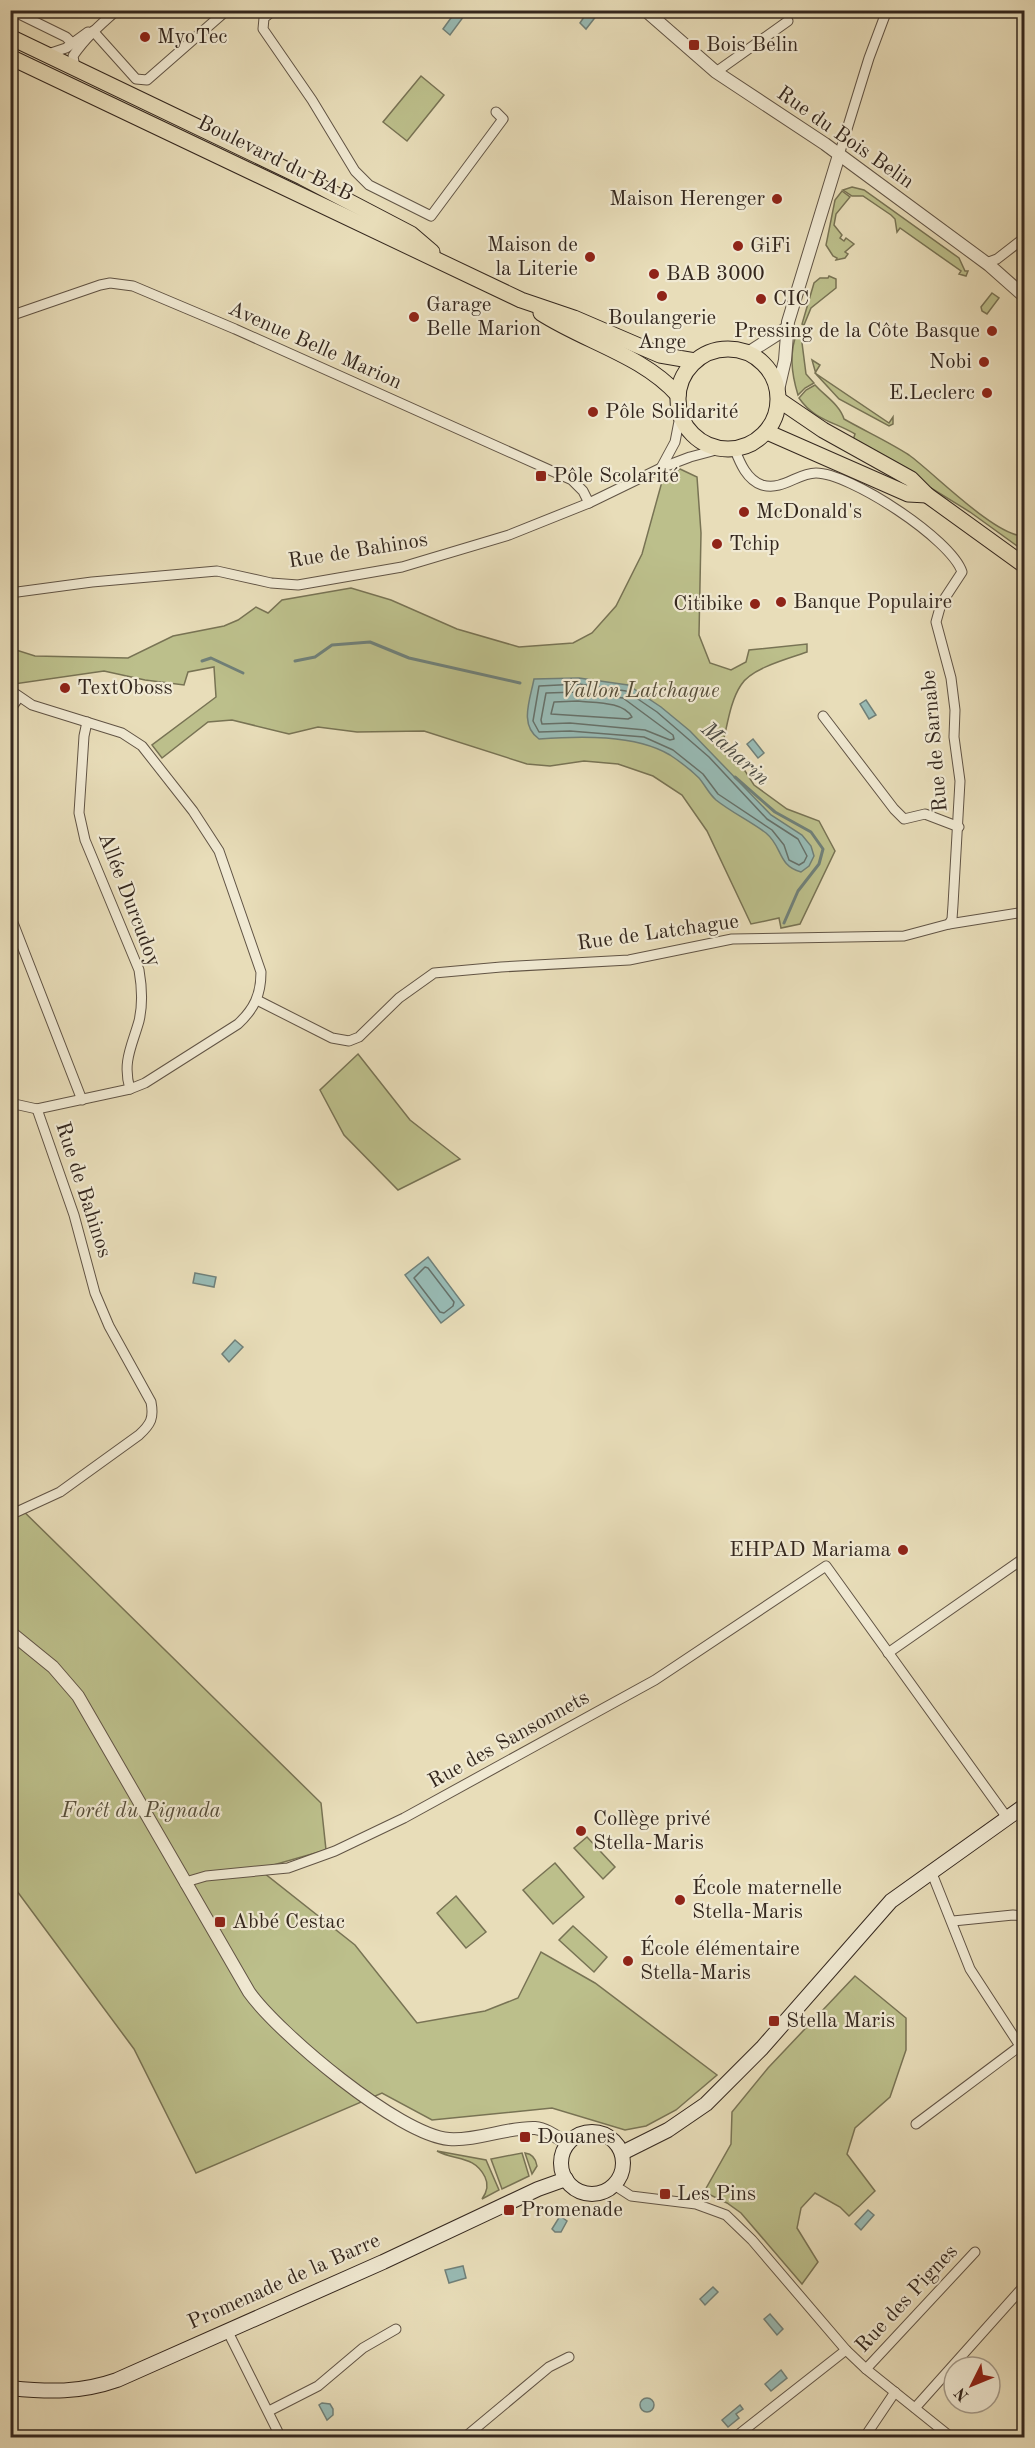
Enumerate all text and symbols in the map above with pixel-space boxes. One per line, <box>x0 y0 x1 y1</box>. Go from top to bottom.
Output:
place label: MyoTec <box>157 27 228 48</box>
marker: MyoTec <box>138 30 152 44</box>
place label: Bois Belin <box>706 35 798 56</box>
marker: Bois Belin <box>687 38 701 52</box>
street label: Rue du Bois Belin <box>773 83 917 193</box>
street label: Boulevard du BAB <box>194 112 356 206</box>
place label: Maison Herenger <box>609 189 765 210</box>
marker: Maison Herenger <box>770 192 784 206</box>
place label: Maison de la Literie <box>487 235 578 280</box>
place label: GiFi <box>750 236 791 257</box>
marker: GiFi <box>731 239 745 253</box>
marker: Maison de la Literie <box>583 250 597 264</box>
place label: BAB 3000 <box>666 264 765 285</box>
marker: BAB 3000 <box>647 267 661 281</box>
marker: Boulangerie Ange <box>655 289 669 303</box>
place label: CIC <box>773 289 809 310</box>
marker: CIC <box>754 292 768 306</box>
place label: Garage Belle Marion <box>426 295 541 340</box>
street label: Avenue Belle Marion <box>225 298 405 394</box>
place label: Boulangerie Ange <box>608 308 716 353</box>
marker: Garage Belle Marion <box>407 310 421 324</box>
place label: Pressing de la Côte Basque <box>734 321 980 342</box>
marker: Pressing de la Côte Basque <box>985 324 999 338</box>
place label: Nobi <box>929 352 972 373</box>
marker: Nobi <box>977 355 991 369</box>
place label: E.Leclerc <box>889 383 975 404</box>
marker: E.Leclerc <box>980 386 994 400</box>
place label: Pôle Solidarité <box>605 402 738 423</box>
marker: Pôle Solidarité <box>586 405 600 419</box>
place label: Pôle Scolarité <box>553 466 679 487</box>
marker: Pôle Scolarité <box>534 469 548 483</box>
place label: McDonald's <box>756 502 862 523</box>
marker: McDonald's <box>737 505 751 519</box>
street label: Rue de Bahinos <box>287 530 429 572</box>
place label: Tchip <box>729 534 780 555</box>
marker: Tchip <box>710 537 724 551</box>
place label: Banque Populaire <box>793 592 952 613</box>
place label: Citibike <box>673 594 743 615</box>
marker: Banque Populaire <box>774 595 788 609</box>
marker: Citibike <box>748 597 762 611</box>
street label: Rue de Sarnabe <box>918 669 952 813</box>
place label: TextOboss <box>77 678 173 699</box>
marker: TextOboss <box>58 681 72 695</box>
park label: Vallon Latchague <box>560 681 720 702</box>
water label: Maharin <box>696 717 774 791</box>
street label: Allée Durcudoy <box>94 830 164 970</box>
street label: Rue de Latchague <box>576 911 740 955</box>
street label: Rue de Bahinos <box>51 1120 115 1260</box>
place label: EHPAD Mariama <box>729 1540 891 1561</box>
marker: EHPAD Mariama <box>896 1543 910 1557</box>
street label: Rue des Sansonnets <box>425 1687 593 1793</box>
park label: Forêt du Pignada <box>60 1801 221 1822</box>
place label: Collège privé Stella-Maris <box>593 1809 710 1854</box>
marker: Collège privé Stella-Maris <box>574 1824 588 1838</box>
place label: École maternelle Stella-Maris <box>692 1874 842 1923</box>
marker: École maternelle Stella-Maris <box>673 1893 687 1907</box>
place label: Abbé Cestac <box>232 1912 345 1933</box>
marker: Abbé Cestac <box>213 1915 227 1929</box>
place label: École élémentaire Stella-Maris <box>640 1935 800 1984</box>
marker: École élémentaire Stella-Maris <box>621 1954 635 1968</box>
place label: Stella Maris <box>786 2011 895 2032</box>
marker: Stella Maris <box>767 2014 781 2028</box>
place label: Douanes <box>537 2127 616 2148</box>
marker: Douanes <box>518 2130 532 2144</box>
place label: Les Pins <box>677 2184 756 2205</box>
marker: Les Pins <box>658 2187 672 2201</box>
place label: Promenade <box>521 2200 623 2221</box>
marker: Promenade <box>502 2203 516 2217</box>
street label: Promenade de la Barre <box>185 2230 383 2334</box>
street label: Rue des Pignes <box>852 2241 962 2357</box>
north arrow <box>942 2355 1002 2415</box>
text: N <box>952 2383 973 2404</box>

